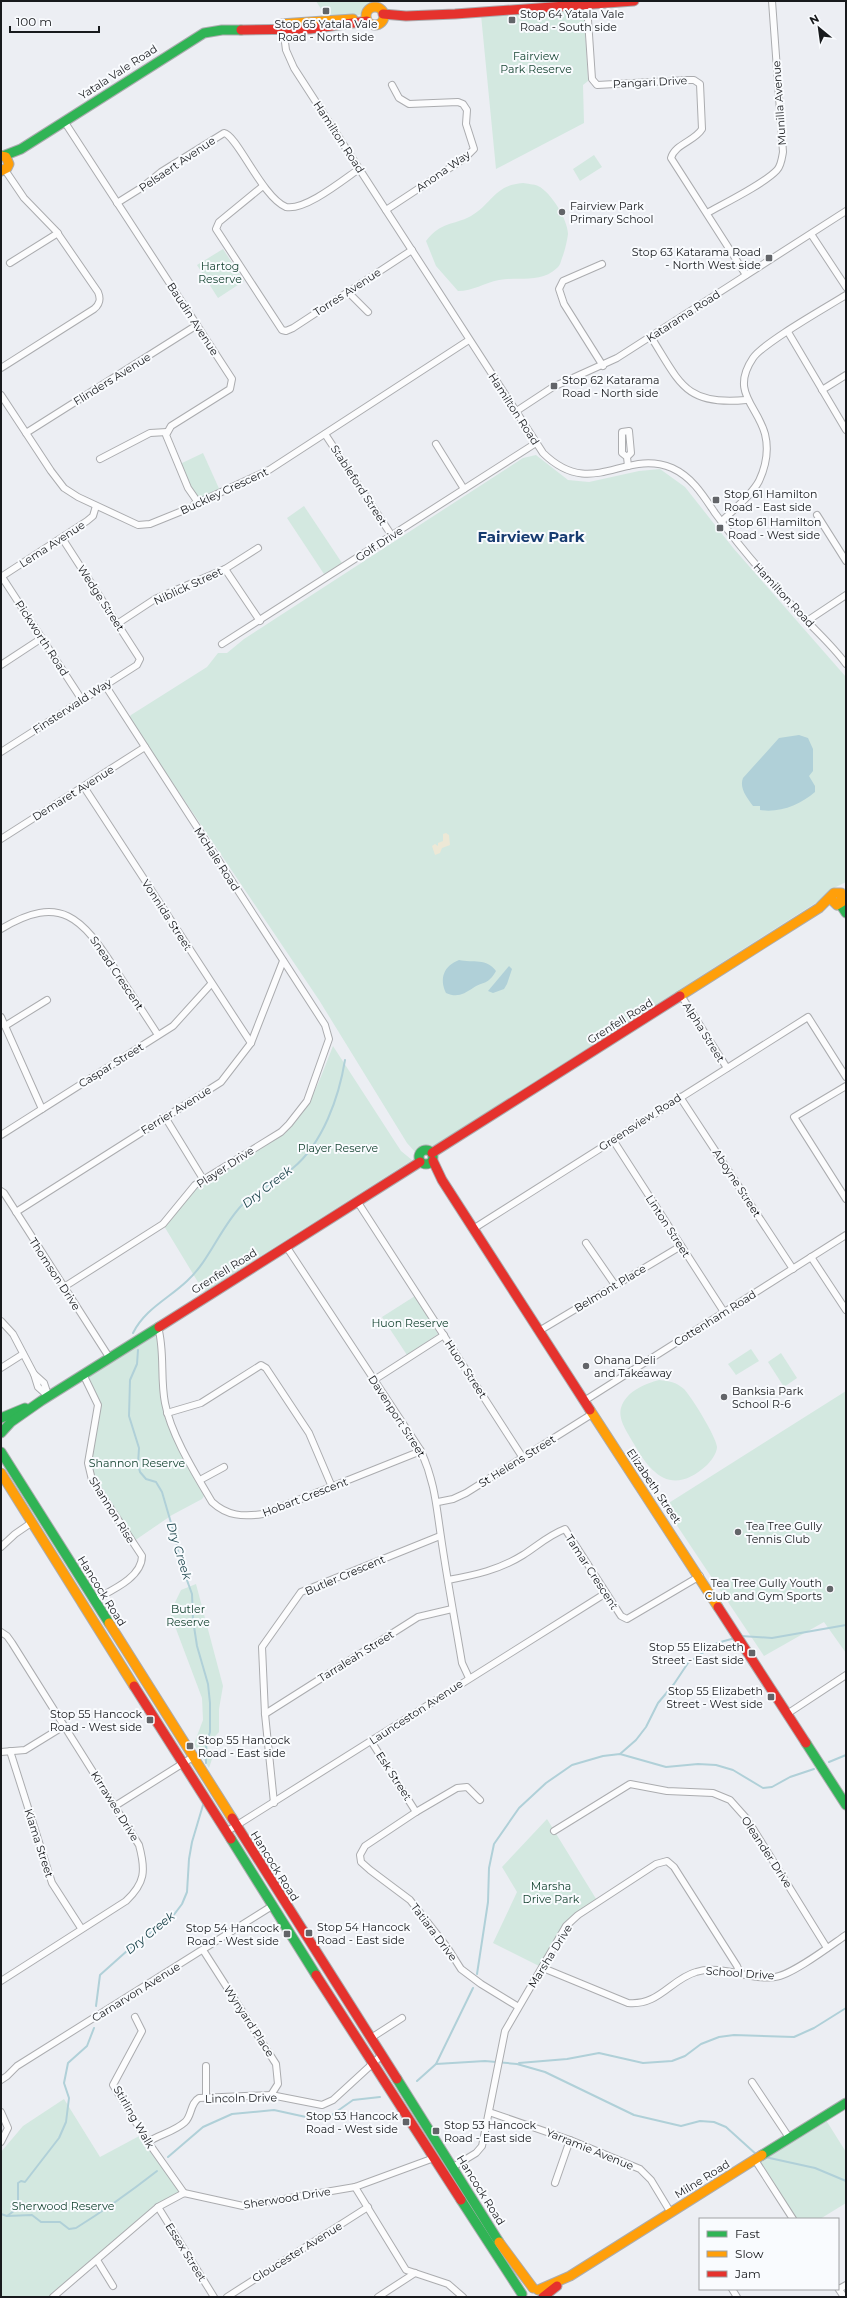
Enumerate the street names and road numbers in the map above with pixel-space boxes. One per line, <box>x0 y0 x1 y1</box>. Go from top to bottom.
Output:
street label: Yatala Vale Road <box>76 41 160 103</box>
street label: Munilla Avenue <box>769 60 789 146</box>
street label: Pangari Drive <box>612 73 688 91</box>
street label: Hamilton Road <box>310 98 368 176</box>
street label: Pelsaert Avenue <box>136 133 218 195</box>
street label: Anona Way <box>413 147 473 195</box>
street label: Torres Avenue <box>311 265 384 319</box>
street label: Baudin Avenue <box>164 280 222 359</box>
street label: Katarama Road <box>643 287 723 345</box>
street label: Flinders Avenue <box>71 349 154 408</box>
street label: Hamilton Road <box>485 370 543 448</box>
street label: Stableford Street <box>328 442 390 528</box>
street label: Buckley Crescent <box>178 464 271 518</box>
street label: Lema Avenue <box>16 517 88 570</box>
street label: Golf Drive <box>353 523 406 565</box>
street label: Hamilton Road <box>751 560 817 630</box>
street label: Wedge Street <box>74 562 128 634</box>
street label: Niblick Street <box>151 564 225 608</box>
street label: Pickworth Road <box>12 597 72 679</box>
street label: Finsterwald Way <box>30 675 114 737</box>
street label: Demaret Avenue <box>30 762 117 824</box>
street label: McHale Road <box>191 824 243 894</box>
street label: Vonnida Street <box>139 877 195 954</box>
street label: Snead Crescent <box>87 933 147 1013</box>
street label: Grenfell Road <box>585 995 655 1047</box>
street label: Alpha Street <box>680 999 728 1065</box>
street label: Caspar Street <box>76 1039 147 1091</box>
street label: Ferrier Avenue <box>138 1083 214 1137</box>
street label: Greensview Road <box>596 1090 684 1154</box>
street label: Player Drive <box>194 1143 257 1191</box>
street label: Aboyne Street <box>710 1146 764 1220</box>
street label: Linton Street <box>643 1192 694 1260</box>
street label: Thomson Drive <box>26 1235 84 1313</box>
street label: Grenfell Road <box>189 1245 259 1297</box>
street label: Belmont Place <box>572 1261 649 1315</box>
street label: Cottenham Road <box>671 1287 759 1349</box>
street label: Huon Street <box>442 1337 490 1401</box>
street label: Davenport Street <box>365 1372 429 1460</box>
street label: St Helens Street <box>476 1431 559 1490</box>
street label: Elizabeth Street <box>624 1446 685 1527</box>
street label: Shannon Rise <box>86 1474 138 1546</box>
street label: Hobart Crescent <box>260 1474 350 1520</box>
street label: Tamar Crescent <box>563 1532 622 1613</box>
street label: Butler Crescent <box>303 1552 388 1598</box>
street label: Hancock Road <box>75 1553 129 1629</box>
street label: Tarraleah Street <box>315 1627 397 1685</box>
street label: Launceston Avenue <box>367 1676 466 1748</box>
street label: Esk Street <box>373 1749 415 1803</box>
street label: Kirrawee Drive <box>88 1768 142 1844</box>
street label: Kiama Street <box>21 1807 57 1880</box>
street label: Oleander Drive <box>739 1813 796 1891</box>
street label: Hancock Road <box>248 1828 302 1904</box>
street label: Tatiara Drive <box>408 1900 460 1964</box>
street label: Marsha Drive <box>525 1921 575 1990</box>
street label: Carnarvon Avenue <box>89 1959 183 2025</box>
street label: School Drive <box>705 1964 775 1982</box>
street label: Wynyard Place <box>221 1983 277 2060</box>
street label: Stirling Walk <box>110 2083 158 2151</box>
street label: Lincoln Drive <box>205 2090 277 2106</box>
street label: Yarramie Avenue <box>544 2125 636 2173</box>
street label: Hancock Road <box>454 2152 508 2228</box>
street label: Milne Road <box>672 2157 732 2201</box>
street label: Sherwood Drive <box>243 2184 332 2212</box>
street label: Gloucester Avenue <box>249 2218 345 2285</box>
street label: Essex Street <box>162 2220 210 2284</box>

